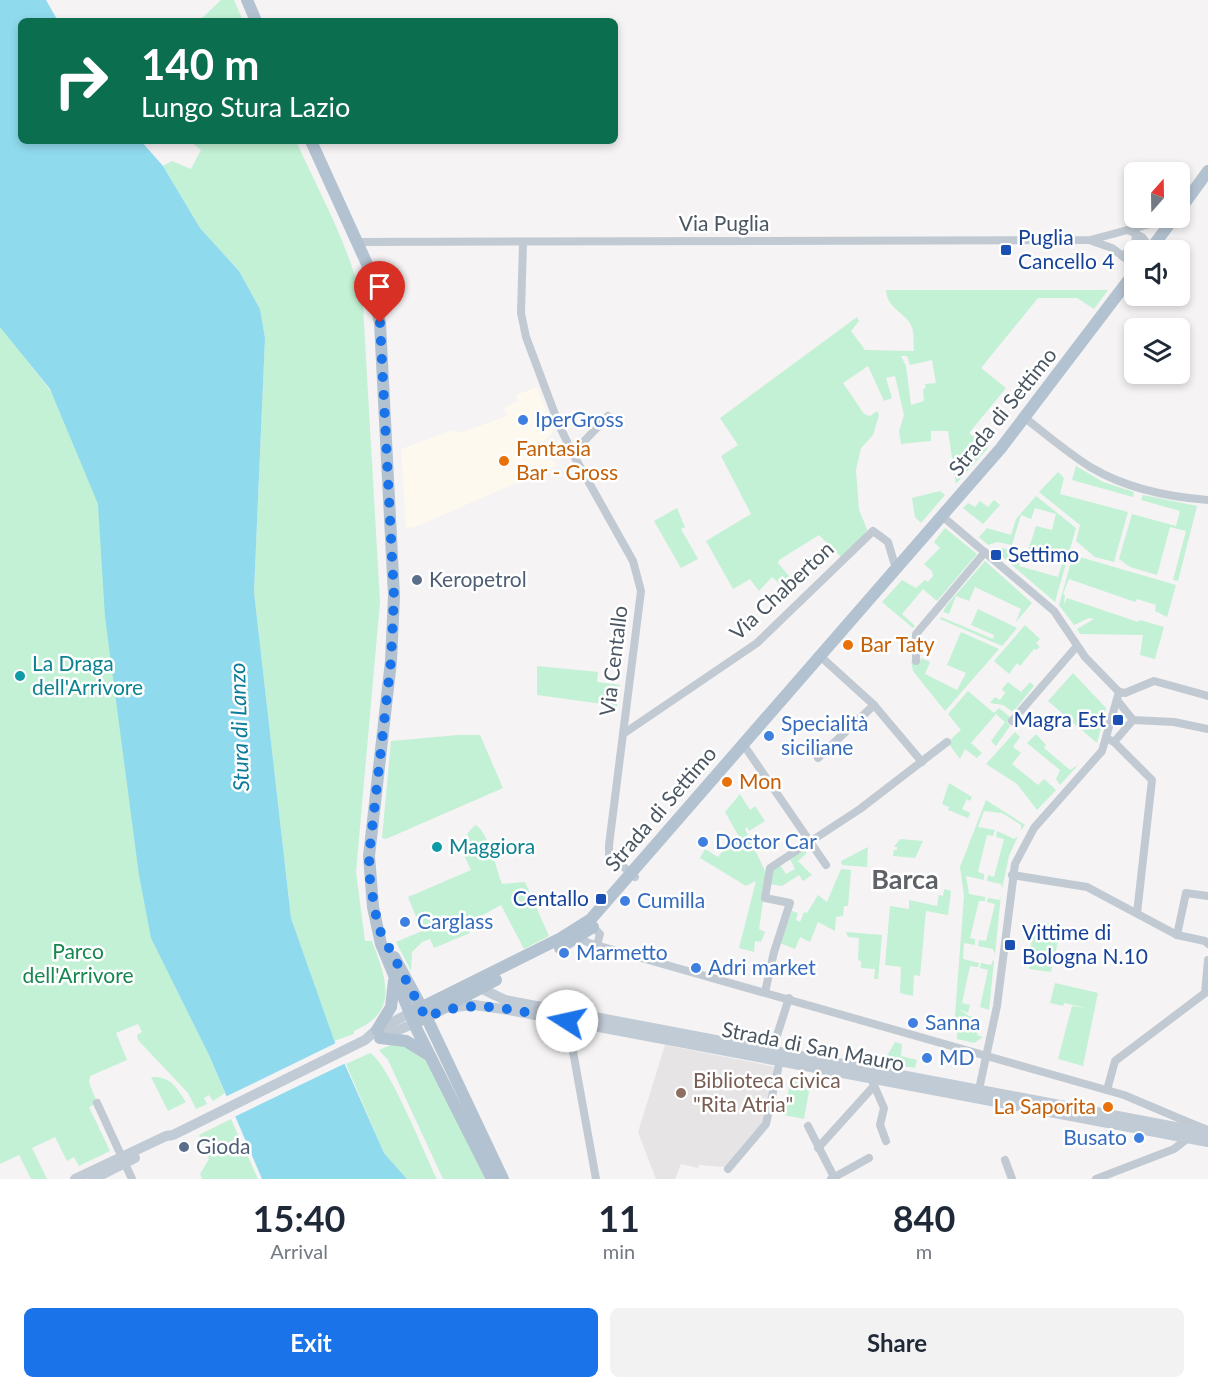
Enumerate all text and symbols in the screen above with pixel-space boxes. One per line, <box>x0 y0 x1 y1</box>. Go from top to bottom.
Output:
text: 140 m <box>141 39 259 89</box>
icon: right <box>42 42 120 120</box>
text: Lungo Stura Lazio <box>141 90 350 123</box>
north arrow <box>1124 162 1190 228</box>
map controls <box>1124 162 1190 384</box>
street label: Via Puglia <box>679 210 769 235</box>
place label: Puglia Cancello 4 <box>1018 224 1114 273</box>
button: sound <box>1124 240 1190 306</box>
marker: Puglia Cancello 4 <box>999 243 1013 257</box>
pin <box>354 261 405 323</box>
icon: arrive <box>363 270 396 303</box>
button: layers <box>1124 318 1190 384</box>
street label: Strada di Settimo <box>943 342 1061 480</box>
place label: IperGross <box>535 406 624 431</box>
marker: IperGross <box>516 413 530 427</box>
place label: Fantasia Bar - Gross <box>516 435 618 484</box>
marker: Fantasia Bar - Gross <box>497 454 511 468</box>
street label: Via Chaberton <box>724 535 838 644</box>
place label: Settimo <box>1008 541 1079 566</box>
marker: Settimo <box>989 548 1003 562</box>
place label: Keropetrol <box>429 566 527 591</box>
marker: Keropetrol <box>410 573 424 587</box>
street label: Via Centallo <box>593 604 632 718</box>
place label: Bar Taty <box>860 631 935 656</box>
marker: Bar Taty <box>841 638 855 652</box>
place label: La Draga dell'Arrivore <box>32 650 143 699</box>
water label: Stura di Lanzo <box>223 662 254 792</box>
marker: La Draga dell'Arrivore <box>13 669 27 683</box>
place label: Magra Est <box>1014 706 1106 731</box>
place label: Specialità siciliane <box>781 710 869 759</box>
marker: Magra Est <box>1111 713 1125 727</box>
marker: Specialità siciliane <box>762 729 776 743</box>
street label: Strada di Settimo <box>599 740 721 876</box>
place label: Mon <box>739 768 782 793</box>
marker: Mon <box>720 775 734 789</box>
place label: Doctor Car <box>715 828 817 853</box>
place label: Maggiora <box>449 833 535 858</box>
marker: Doctor Car <box>696 835 710 849</box>
marker: Maggiora <box>430 840 444 854</box>
district label: Barca <box>871 862 939 895</box>
place label: Centallo <box>513 885 589 910</box>
place label: Cumilla <box>637 887 705 912</box>
marker: Centallo <box>594 892 608 906</box>
marker: Cumilla <box>618 894 632 908</box>
place label: Carglass <box>417 908 493 933</box>
marker: Carglass <box>398 915 412 929</box>
place label: Vittime di Bologna N.10 <box>1022 919 1148 968</box>
park label: Parco dell'Arrivore <box>22 938 134 987</box>
marker: Vittime di Bologna N.10 <box>1003 938 1017 952</box>
place label: Marmetto <box>576 939 668 964</box>
marker: Marmetto <box>557 946 571 960</box>
place label: Adri market <box>708 954 816 979</box>
marker: Adri market <box>689 961 703 975</box>
position arrow <box>535 989 599 1053</box>
place label: Sanna <box>925 1009 981 1034</box>
street label: Strada di San Mauro <box>720 1016 907 1075</box>
marker: Sanna <box>906 1016 920 1030</box>
place label: MD <box>939 1044 974 1069</box>
marker: MD <box>920 1051 934 1065</box>
place label: Biblioteca civica "Rita Atria" <box>693 1067 841 1116</box>
marker: Biblioteca civica "Rita Atria" <box>674 1086 688 1100</box>
place label: La Saporita <box>993 1093 1096 1118</box>
marker: La Saporita <box>1101 1100 1115 1114</box>
place label: Busato <box>1063 1124 1127 1149</box>
marker: Busato <box>1132 1131 1146 1145</box>
place label: Gioda <box>196 1133 250 1158</box>
marker: Gioda <box>177 1140 191 1154</box>
text: 15:40 <box>253 1196 345 1240</box>
text: 11 <box>598 1196 640 1240</box>
text: 840 <box>893 1196 955 1240</box>
text: Arrival <box>270 1239 328 1263</box>
text: min <box>603 1239 635 1263</box>
text: m <box>916 1239 932 1263</box>
button: Exit <box>24 1308 598 1377</box>
button: Share <box>610 1308 1184 1377</box>

